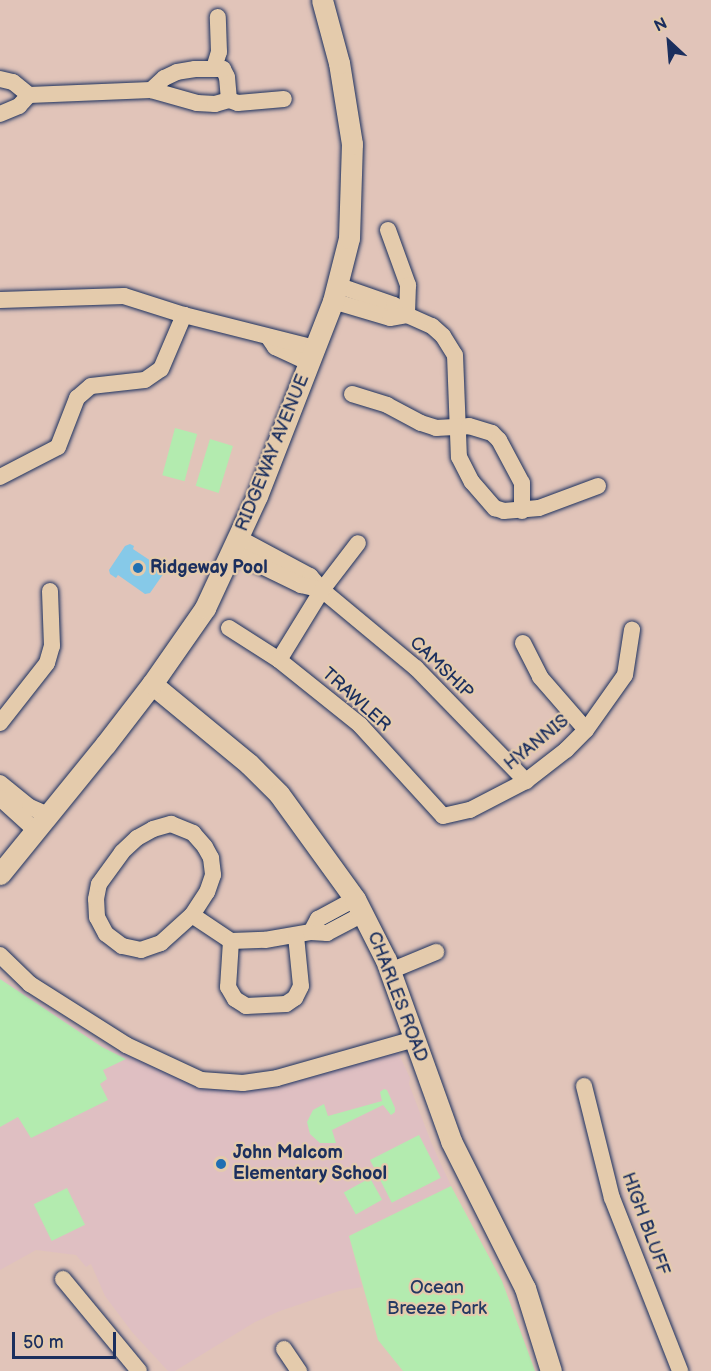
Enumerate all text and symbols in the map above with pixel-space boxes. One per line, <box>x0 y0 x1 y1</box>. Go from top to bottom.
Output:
north arrow <box>639 12 699 72</box>
text: N <box>651 14 670 37</box>
street label: RIDGEWAY AVENUE <box>232 371 314 535</box>
place label: Ridgeway Pool <box>150 557 268 579</box>
marker: Ridgeway Pool <box>131 561 145 575</box>
street label: CAMSHIP <box>405 632 477 704</box>
street label: TRAWLER <box>317 664 395 736</box>
street label: HYANNIS <box>500 710 574 776</box>
street label: CHARLES ROAD <box>362 929 432 1065</box>
place label: John Malcom Elementary School <box>233 1143 388 1186</box>
marker: John Malcom Elementary School <box>214 1157 228 1171</box>
street label: HIGH BLUFF <box>616 1170 674 1278</box>
park label: Ocean Breeze Park <box>387 1278 487 1320</box>
scale bar <box>15 1320 118 1358</box>
text: 50 m <box>23 1332 64 1353</box>

